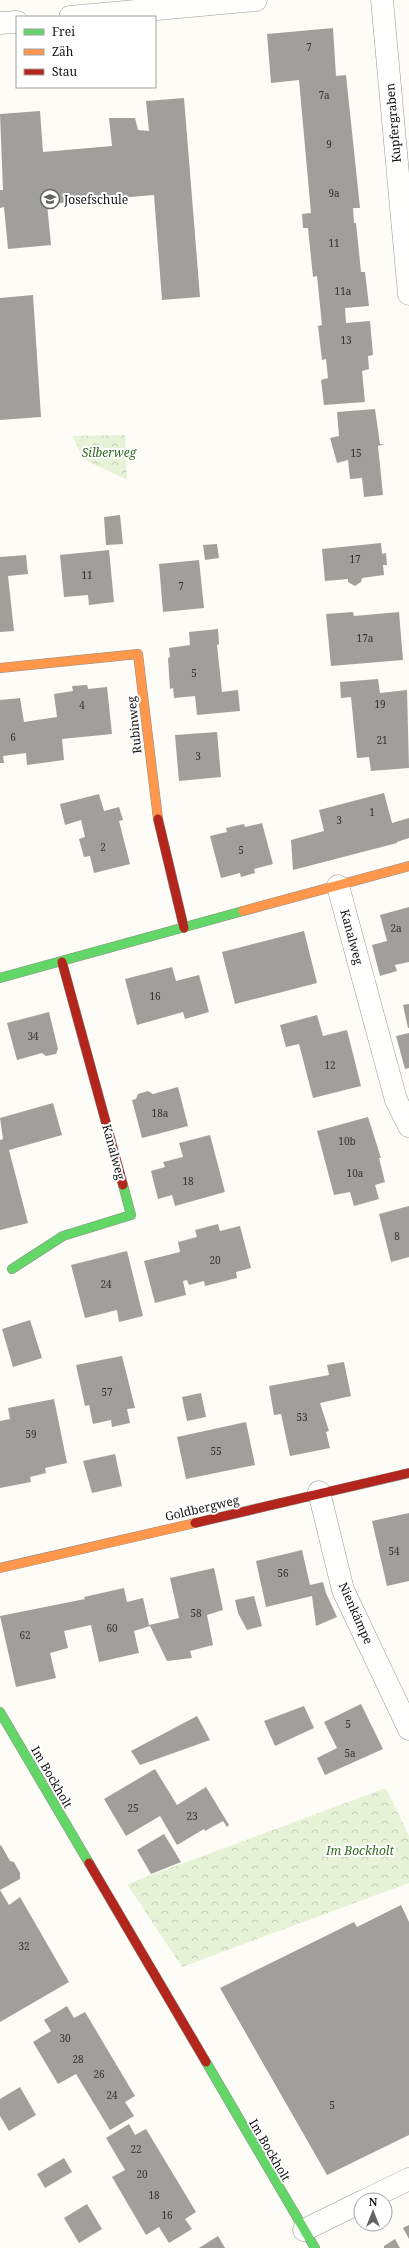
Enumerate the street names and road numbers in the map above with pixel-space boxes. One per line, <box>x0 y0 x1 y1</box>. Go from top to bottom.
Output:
street label: Kupfergraben <box>381 82 405 163</box>
street label: Rubinweg <box>122 695 145 755</box>
street label: Kanalweg <box>336 907 368 967</box>
street label: Kanalweg <box>98 1122 130 1182</box>
street label: Goldbergweg <box>163 1491 241 1525</box>
street label: Nienkämpe <box>335 1579 377 1647</box>
street label: Im Bockholt <box>27 1743 77 1811</box>
street label: Im Bockholt <box>245 2116 295 2184</box>

